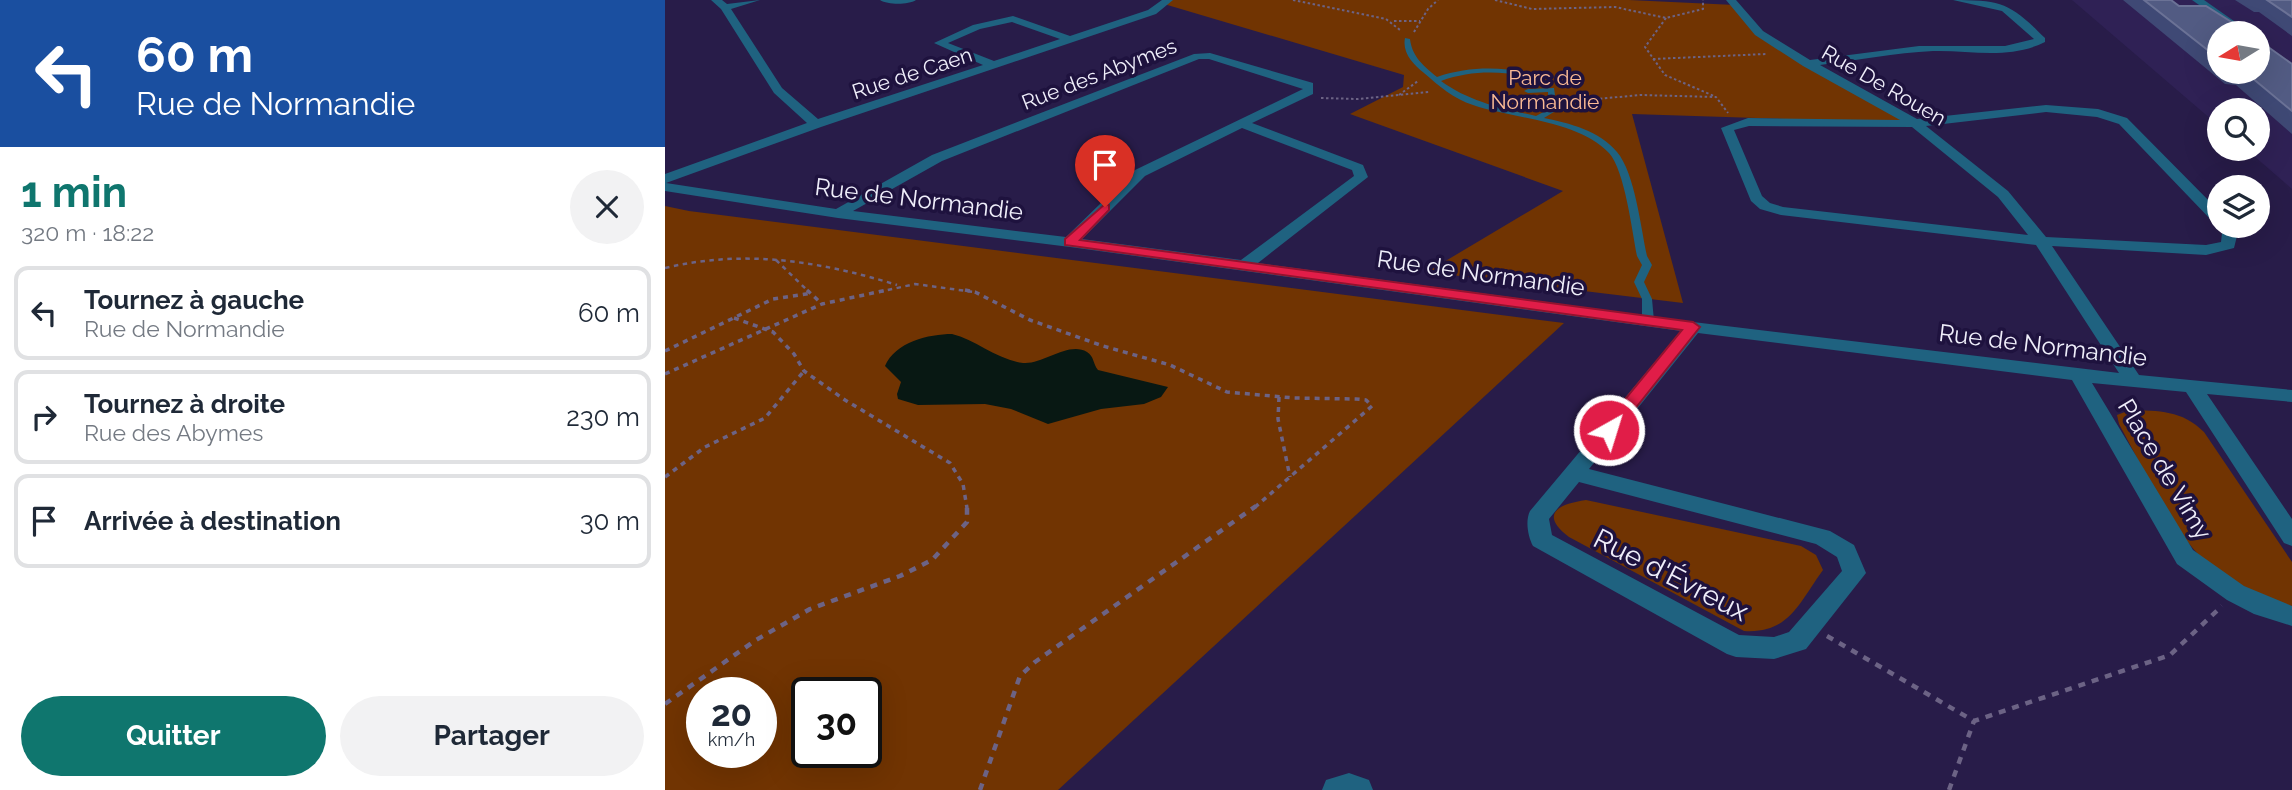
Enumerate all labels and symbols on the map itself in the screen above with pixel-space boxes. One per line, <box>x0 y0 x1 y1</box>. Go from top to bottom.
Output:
north arrow <box>2207 21 2270 84</box>
street label: Rue des Abymes <box>1018 33 1180 115</box>
street label: Rue De Rouen <box>1817 39 1951 131</box>
street label: Rue de Caen <box>849 42 975 104</box>
park label: Parc de Normandie <box>1491 65 1599 114</box>
pin <box>1075 135 1135 207</box>
street label: Rue de Normandie <box>813 172 1025 226</box>
street label: Rue de Normandie <box>1375 244 1587 302</box>
street label: Rue de Normandie <box>1937 318 2149 372</box>
position arrow <box>1572 393 1646 467</box>
street label: Place de Vimy <box>2112 394 2218 544</box>
street label: Rue d'Évreux <box>1588 522 1754 628</box>
speed limit sign: 30 <box>791 677 882 768</box>

